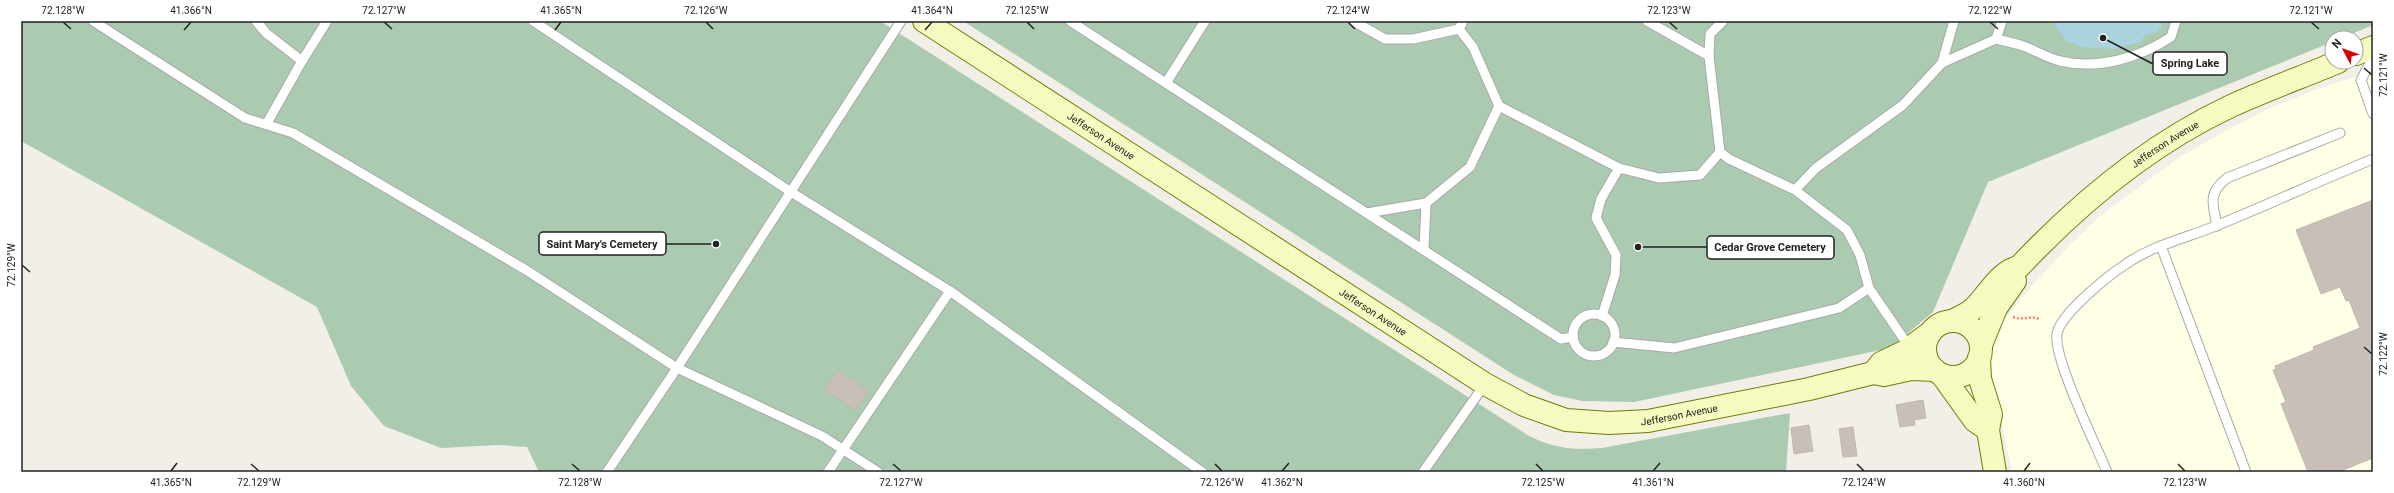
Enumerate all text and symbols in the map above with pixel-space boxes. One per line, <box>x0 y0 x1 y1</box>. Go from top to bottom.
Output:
text: 72.128°W <box>41 5 85 16</box>
text: 41.366°N <box>170 5 212 16</box>
text: 72.127°W <box>362 5 406 16</box>
text: 41.365°N <box>540 5 582 16</box>
text: 72.126°W <box>684 5 728 16</box>
text: 41.364°N <box>911 5 953 16</box>
text: 72.125°W <box>1005 5 1049 16</box>
text: 72.124°W <box>1326 5 1370 16</box>
text: 72.123°W <box>1647 5 1691 16</box>
text: 72.122°W <box>1968 5 2012 16</box>
text: 72.121°W <box>2289 5 2333 16</box>
north arrow <box>2324 30 2364 70</box>
text: N <box>2329 36 2344 51</box>
callout: Spring Lake <box>2153 52 2227 75</box>
text: 72.121°W <box>2378 53 2389 97</box>
text: Spring Lake <box>2161 57 2219 70</box>
street label: Jefferson Avenue <box>1065 110 1137 162</box>
street label: Jefferson Avenue <box>2129 119 2201 170</box>
callout: Saint Mary's Cemetery <box>539 232 666 255</box>
callout: Cedar Grove Cemetery <box>1707 236 1834 259</box>
text: Saint Mary's Cemetery <box>546 238 658 251</box>
text: Cedar Grove Cemetery <box>1714 241 1826 254</box>
text: 72.129°W <box>6 243 17 287</box>
street label: Jefferson Avenue <box>1337 286 1409 338</box>
text: 72.122°W <box>2378 332 2389 376</box>
street label: Jefferson Avenue <box>1640 402 1719 427</box>
text: 41.365°N <box>150 477 192 488</box>
text: 72.129°W <box>237 477 281 488</box>
text: 72.128°W <box>558 477 602 488</box>
text: 72.127°W <box>879 477 923 488</box>
text: 72.126°W <box>1200 477 1244 488</box>
text: 41.362°N <box>1261 477 1303 488</box>
text: 72.125°W <box>1521 477 1565 488</box>
text: 41.361°N <box>1632 477 1674 488</box>
text: 72.124°W <box>1842 477 1886 488</box>
text: 41.360°N <box>2003 477 2045 488</box>
text: 72.123°W <box>2163 477 2207 488</box>

